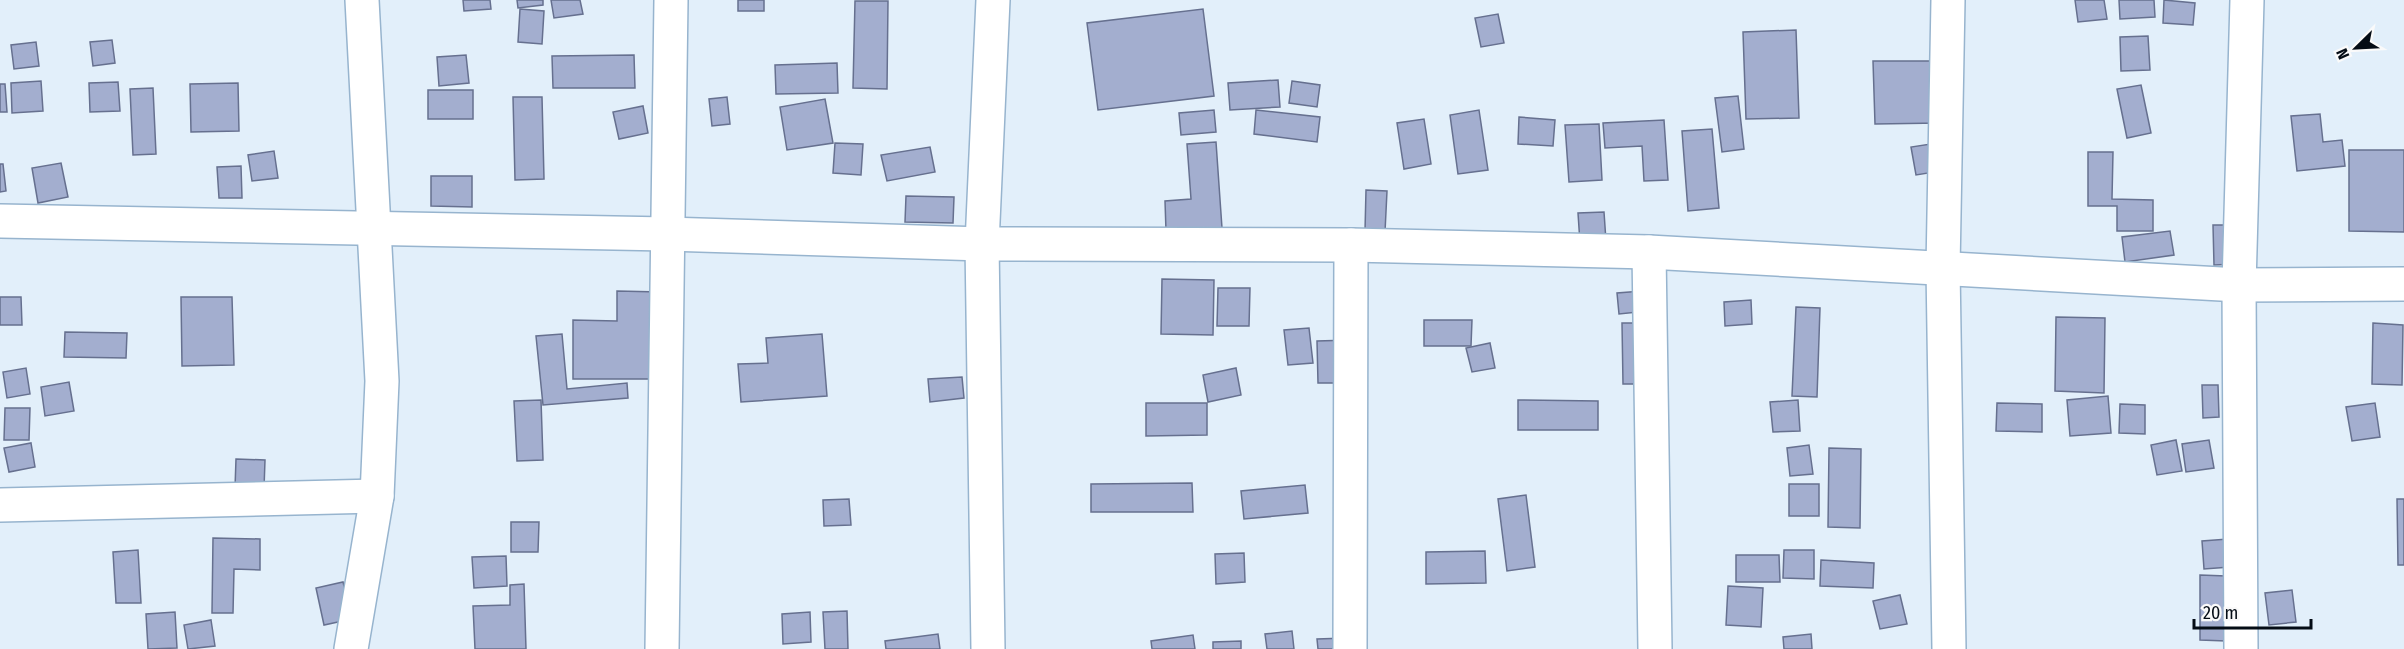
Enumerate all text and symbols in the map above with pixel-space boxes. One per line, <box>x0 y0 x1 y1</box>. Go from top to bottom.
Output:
north arrow <box>2326 18 2386 78</box>
text: N <box>2332 46 2353 62</box>
scale bar <box>2194 592 2311 630</box>
text: 20 m <box>2203 602 2238 624</box>

